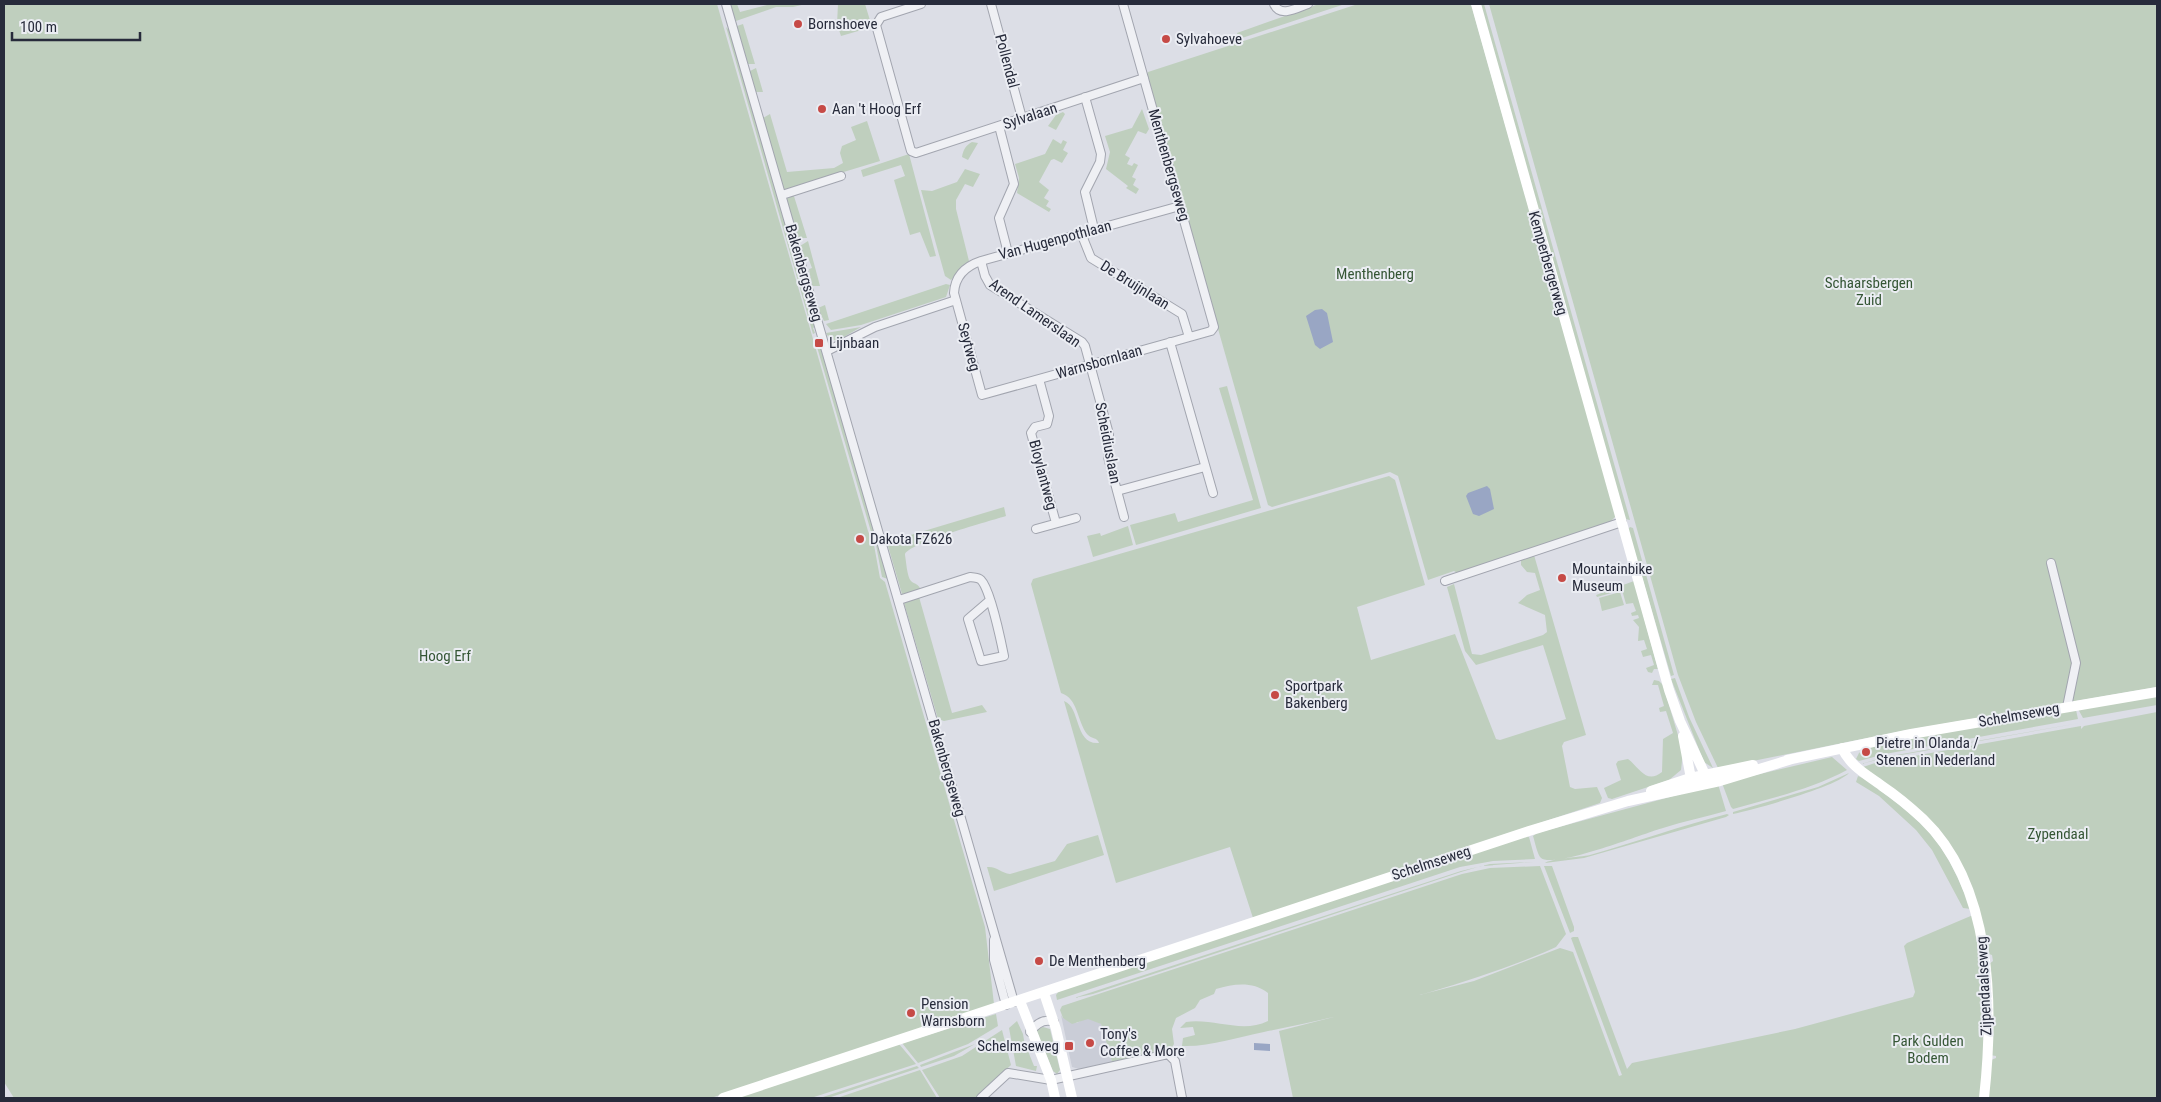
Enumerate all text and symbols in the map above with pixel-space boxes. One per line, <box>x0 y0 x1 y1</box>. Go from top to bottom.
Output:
scale bar <box>12 10 140 42</box>
place label: Bornshoeve <box>808 15 877 33</box>
text: 100 m <box>20 18 57 36</box>
marker: Bornshoeve <box>792 18 804 30</box>
place label: Sylvahoeve <box>1176 30 1242 48</box>
street label: Pollendal <box>991 32 1023 90</box>
marker: Sylvahoeve <box>1160 33 1172 45</box>
street label: Sylvalaan <box>1001 99 1059 133</box>
place label: Aan 't Hoog Erf <box>832 100 921 118</box>
marker: Aan 't Hoog Erf <box>816 103 828 115</box>
street label: Menthenbergseweg <box>1144 107 1194 223</box>
street label: Kemperbergerweg <box>1525 209 1571 317</box>
street label: Van Hugenpothlaan <box>997 216 1113 264</box>
street label: Bakenbergseweg <box>781 222 827 324</box>
street label: De Bruijnlaan <box>1097 257 1173 313</box>
park label: Menthenberg <box>1336 265 1414 283</box>
park label: Schaarsbergen Zuid <box>1825 274 1913 309</box>
street label: Arend Lamerslaan <box>986 275 1084 351</box>
street label: Seytweg <box>954 321 984 373</box>
place label: Lijnbaan <box>829 334 879 352</box>
marker: Lijnbaan <box>813 337 825 349</box>
street label: Warnsbornlaan <box>1054 341 1144 383</box>
street label: Scheidiuslaan <box>1091 401 1125 485</box>
street label: Bloylantweg <box>1025 438 1061 512</box>
place label: Dakota FZ626 <box>870 530 952 548</box>
marker: Dakota FZ626 <box>854 533 866 545</box>
place label: Mountainbike Museum <box>1572 560 1652 595</box>
marker: Mountainbike Museum <box>1556 572 1568 584</box>
park label: Hoog Erf <box>419 647 471 665</box>
place label: Sportpark Bakenberg <box>1285 677 1348 712</box>
marker: Sportpark Bakenberg <box>1269 689 1281 701</box>
street label: Schelmseweg <box>1977 699 2061 731</box>
street label: Bakenbergseweg <box>924 717 970 819</box>
place label: Pietre in Olanda / Stenen in Nederland <box>1876 734 1995 769</box>
marker: Pietre in Olanda / Stenen in Nederland <box>1860 746 1872 758</box>
park label: Zypendaal <box>2028 825 2088 843</box>
street label: Schelmseweg <box>1389 842 1473 884</box>
street label: Zijpendaalseweg <box>1972 936 1996 1036</box>
place label: De Menthenberg <box>1049 952 1146 970</box>
marker: De Menthenberg <box>1033 955 1045 967</box>
place label: Pension Warnsborn <box>921 995 985 1030</box>
marker: Pension Warnsborn <box>905 1007 917 1019</box>
place label: Tony's Coffee & More <box>1100 1025 1185 1060</box>
park label: Park Gulden Bodem <box>1892 1032 1964 1067</box>
place label: Schelmseweg <box>977 1037 1059 1055</box>
marker: Tony's Coffee & More <box>1084 1037 1096 1049</box>
marker: Schelmseweg <box>1063 1040 1075 1052</box>

